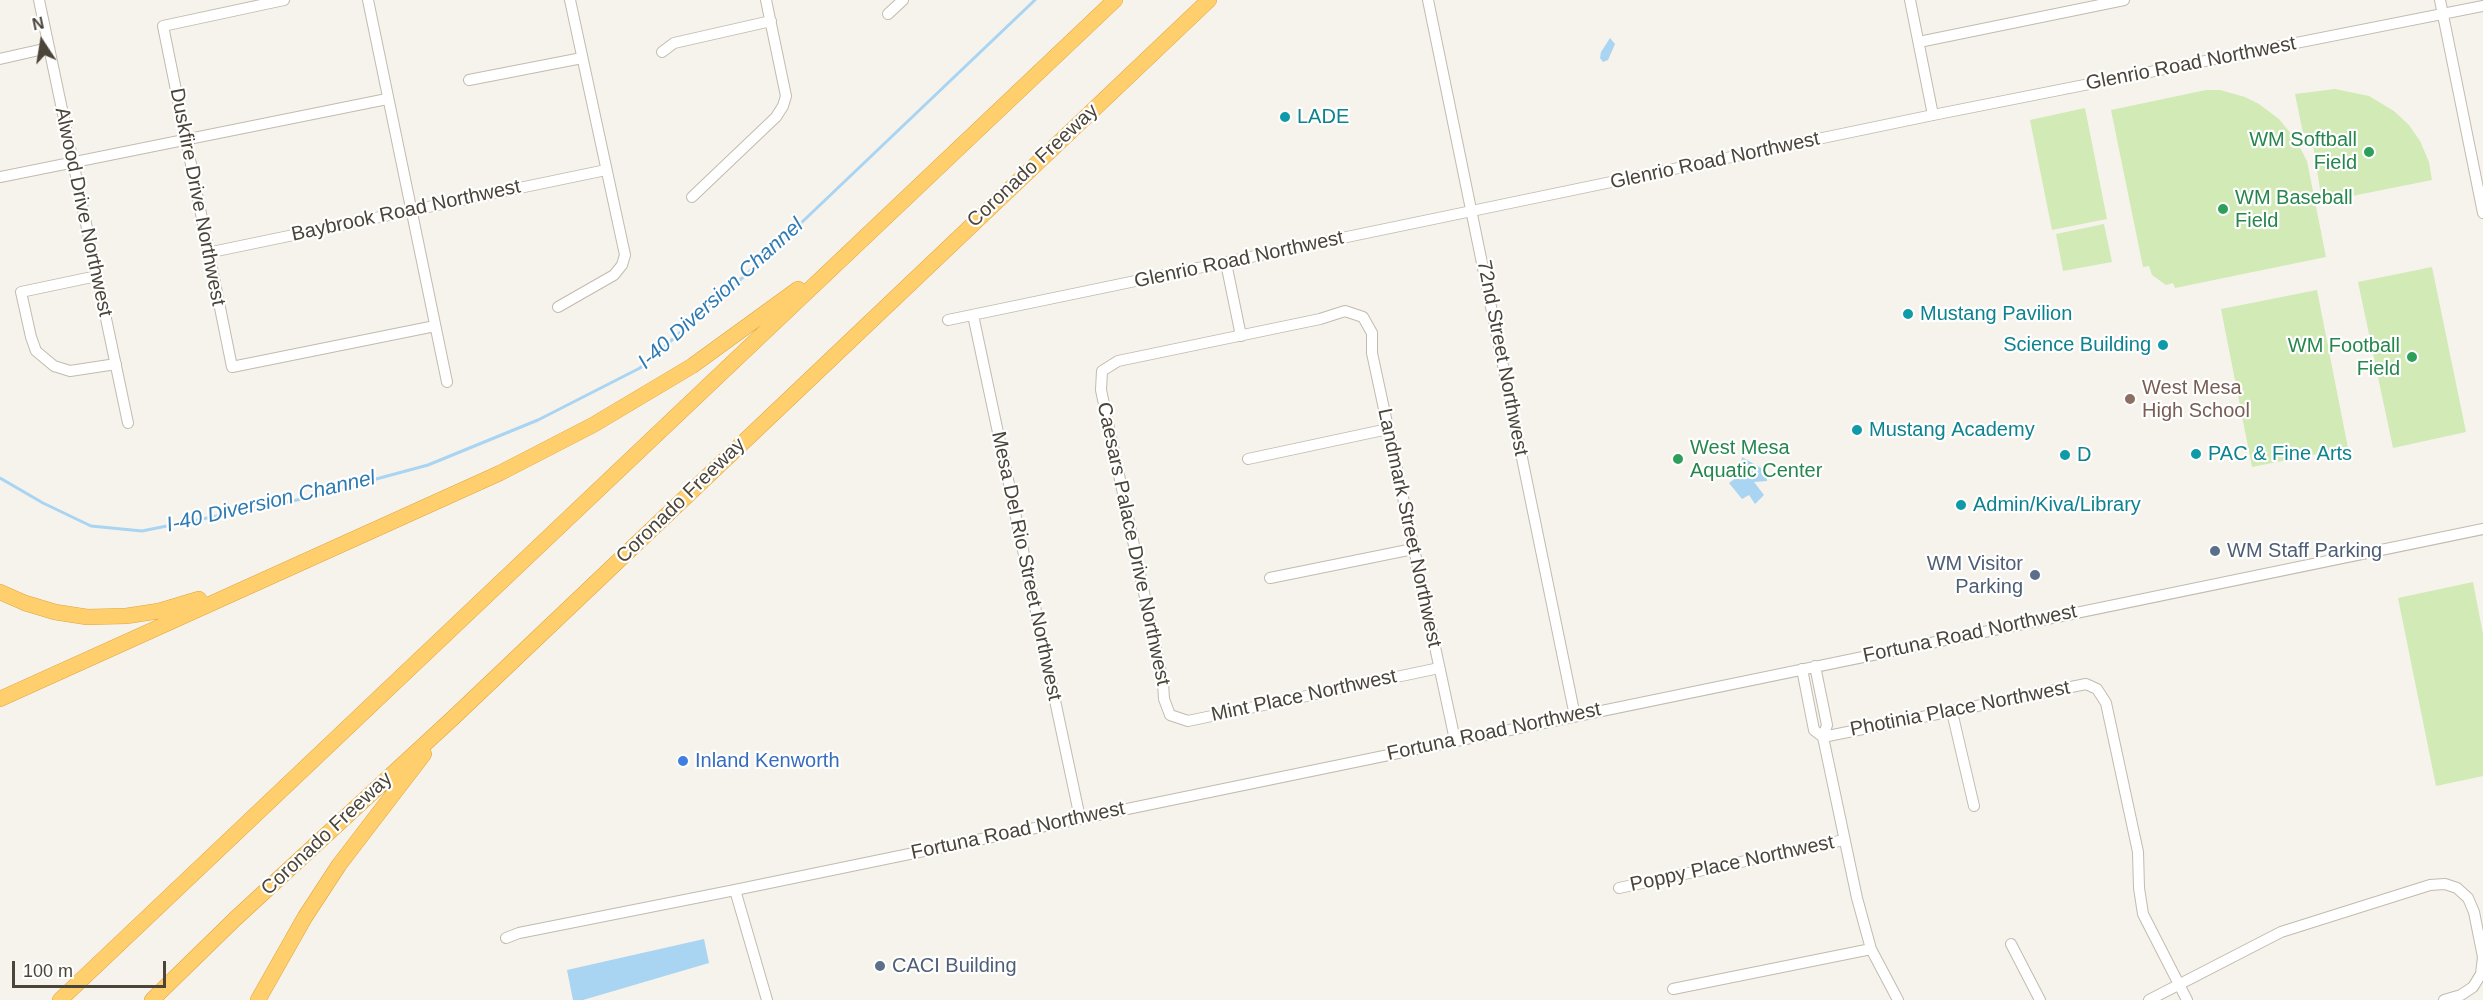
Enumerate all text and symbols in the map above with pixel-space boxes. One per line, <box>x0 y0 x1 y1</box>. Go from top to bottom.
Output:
north arrow <box>12 12 72 72</box>
text: N <box>31 14 46 33</box>
street label: Glenrio Road Northwest <box>2084 32 2298 96</box>
street label: Duskfire Drive Northwest <box>164 86 230 308</box>
street label: Coronado Freeway <box>963 99 1103 233</box>
street label: Alwood Drive Northwest <box>49 105 117 319</box>
place label: LADE <box>1297 105 1349 129</box>
marker: LADE <box>1278 110 1292 124</box>
street label: Glenrio Road Northwest <box>1608 127 1822 195</box>
place label: WM Softball Field <box>2249 128 2357 175</box>
marker: WM Softball Field <box>2362 145 2376 159</box>
street label: Baybrook Road Northwest <box>289 175 523 247</box>
place label: WM Baseball Field <box>2235 186 2353 233</box>
marker: WM Baseball Field <box>2216 202 2230 216</box>
water label: I-40 Diversion Channel <box>633 213 809 375</box>
street label: Glenrio Road Northwest <box>1132 226 1346 294</box>
street label: 72nd Street Northwest <box>1471 258 1533 458</box>
place label: Mustang Pavilion <box>1920 302 2072 326</box>
marker: Mustang Pavilion <box>1901 307 1915 321</box>
place label: Science Building <box>2003 333 2151 357</box>
place label: WM Football Field <box>2288 334 2400 381</box>
marker: Science Building <box>2156 338 2170 352</box>
marker: WM Football Field <box>2405 350 2419 364</box>
place label: West Mesa High School <box>2142 376 2250 423</box>
marker: West Mesa High School <box>2123 392 2137 406</box>
street label: Caesars Palace Drive Northwest <box>1091 400 1175 688</box>
street label: Landmark Street Northwest <box>1372 406 1446 650</box>
place label: Mustang Academy <box>1869 418 2035 442</box>
marker: Mustang Academy <box>1850 423 1864 437</box>
street label: Mesa Del Rio Street Northwest <box>986 429 1066 703</box>
street label: Coronado Freeway <box>611 433 751 569</box>
place label: West Mesa Aquatic Center <box>1690 436 1822 483</box>
place label: PAC & Fine Arts <box>2208 442 2352 466</box>
place label: D <box>2077 443 2091 467</box>
marker: PAC & Fine Arts <box>2189 447 2203 461</box>
marker: D <box>2058 448 2072 462</box>
marker: West Mesa Aquatic Center <box>1671 452 1685 466</box>
water label: I-40 Diversion Channel <box>164 466 378 538</box>
place label: Admin/Kiva/Library <box>1973 493 2141 517</box>
marker: Admin/Kiva/Library <box>1954 498 1968 512</box>
place label: WM Staff Parking <box>2227 539 2382 563</box>
marker: WM Staff Parking <box>2208 544 2222 558</box>
place label: WM Visitor Parking <box>1927 552 2023 599</box>
marker: WM Visitor Parking <box>2028 568 2042 582</box>
street label: Fortuna Road Northwest <box>1861 600 2079 668</box>
street label: Mint Place Northwest <box>1209 665 1399 727</box>
street label: Photinia Place Northwest <box>1848 676 2072 742</box>
street label: Fortuna Road Northwest <box>1385 698 1603 766</box>
place label: Inland Kenworth <box>695 749 840 773</box>
marker: Inland Kenworth <box>676 754 690 768</box>
street label: Coronado Freeway <box>257 767 397 901</box>
street label: Fortuna Road Northwest <box>909 797 1127 865</box>
street label: Poppy Place Northwest <box>1628 831 1836 897</box>
scale bar <box>15 949 170 987</box>
place label: CACI Building <box>892 954 1017 978</box>
marker: CACI Building <box>873 959 887 973</box>
text: 100 m <box>23 961 73 981</box>

